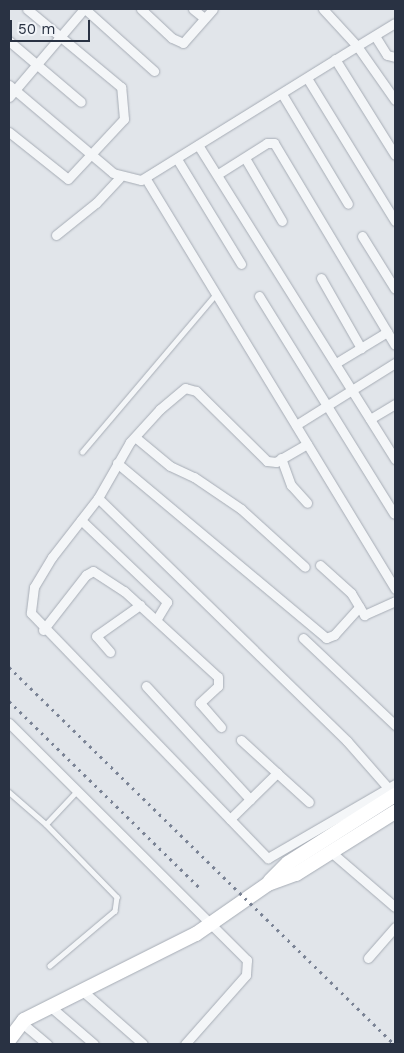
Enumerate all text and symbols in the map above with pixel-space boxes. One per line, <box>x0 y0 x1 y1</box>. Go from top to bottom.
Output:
scale bar <box>12 10 92 42</box>
text: 50 m <box>18 20 55 38</box>

